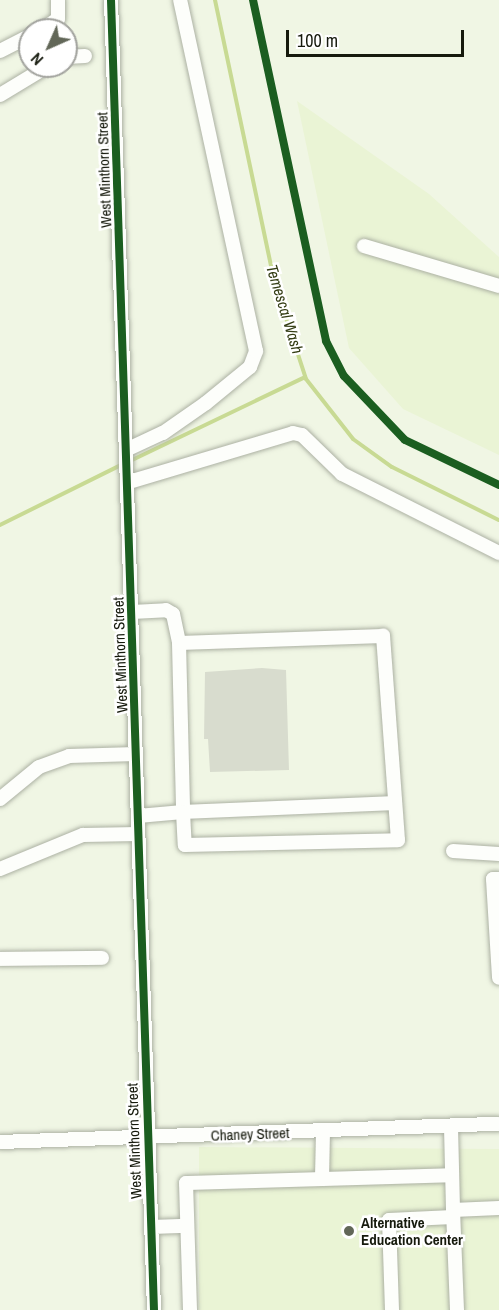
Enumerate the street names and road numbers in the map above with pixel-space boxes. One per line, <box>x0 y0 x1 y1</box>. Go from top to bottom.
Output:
street label: West Minthorn Street <box>93 112 115 228</box>
street label: West Minthorn Street <box>109 597 131 713</box>
street label: West Minthorn Street <box>123 1083 145 1199</box>
street label: Chaney Street <box>210 1124 290 1144</box>

